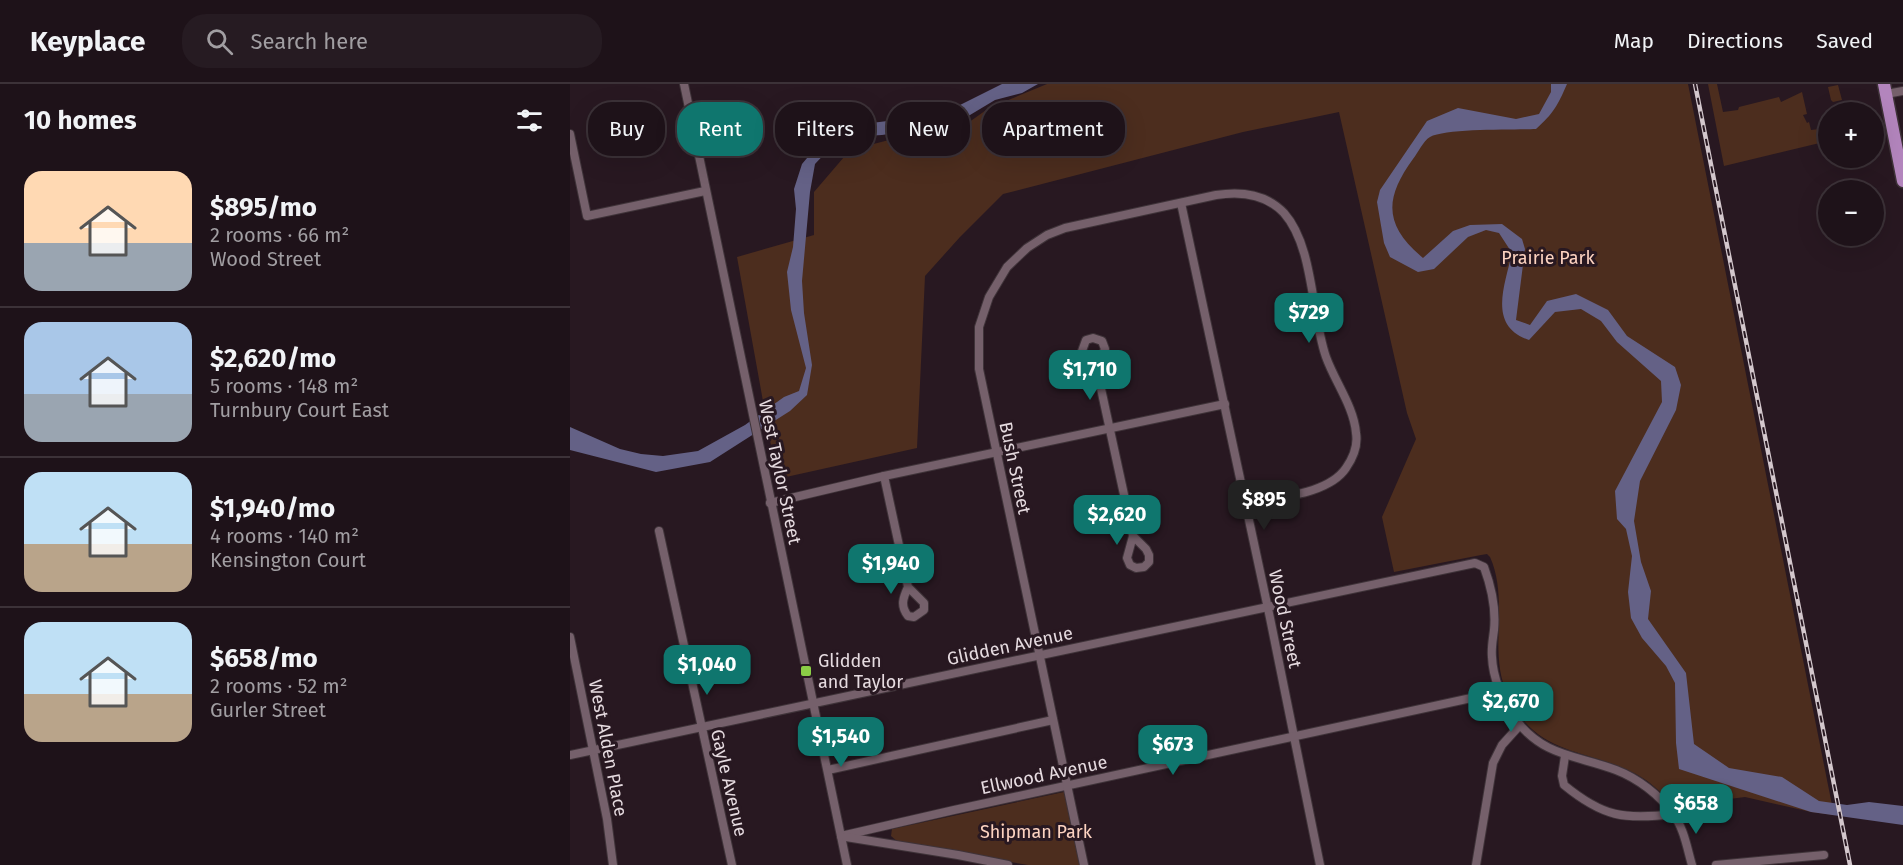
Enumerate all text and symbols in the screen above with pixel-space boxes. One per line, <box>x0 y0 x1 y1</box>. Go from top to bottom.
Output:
search box <box>182 14 602 68</box>
text: Keyplace <box>30 25 146 58</box>
icon: search <box>203 25 236 58</box>
text: Search here <box>251 28 368 55</box>
text: Map <box>1614 28 1654 54</box>
text: Directions <box>1687 28 1783 54</box>
text: Saved <box>1816 28 1873 54</box>
chip: Buy <box>588 102 665 156</box>
chip: Rent <box>677 102 763 156</box>
chip: Filters <box>775 102 875 156</box>
chip: New <box>887 102 970 156</box>
chip: Apartment <box>982 102 1125 156</box>
map controls <box>1818 102 1884 246</box>
button: + <box>1818 102 1884 168</box>
icon: filters <box>513 104 546 137</box>
text: 10 homes <box>24 105 137 136</box>
button: − <box>1818 180 1884 246</box>
text: $895/mo <box>210 192 317 223</box>
icon: home <box>72 195 144 267</box>
text: 2 rooms · 66 m² <box>210 223 349 247</box>
text: Wood Street <box>210 247 321 271</box>
park label: Prairie Park <box>1501 247 1595 269</box>
pin: $729 <box>1273 293 1345 344</box>
text: $729 <box>1288 300 1330 324</box>
text: $2,620/mo <box>210 343 336 374</box>
icon: home <box>72 346 144 418</box>
pin: $1,710 <box>1041 350 1139 401</box>
text: $1,710 <box>1063 357 1117 381</box>
text: 5 rooms · 148 m² <box>210 374 358 398</box>
text: Turnbury Court East <box>210 398 389 422</box>
street label: West Taylor Street <box>754 398 806 547</box>
street label: Bush Street <box>994 420 1036 517</box>
pin: $895 <box>1228 480 1300 531</box>
text: $895 <box>1242 487 1286 511</box>
text: $1,940/mo <box>210 493 335 524</box>
pin: $2,620 <box>1068 495 1166 546</box>
icon: home <box>72 496 144 568</box>
text: $2,620 <box>1088 502 1146 526</box>
text: 4 rooms · 140 m² <box>210 524 359 548</box>
pin: $1,940 <box>842 544 940 595</box>
text: Kensington Court <box>210 548 366 572</box>
text: $1,940 <box>862 551 920 575</box>
street label: Wood Street <box>1264 568 1306 671</box>
street label: Glidden Avenue <box>945 622 1075 670</box>
text: $658/mo <box>210 643 318 674</box>
pin: $1,040 <box>658 645 756 696</box>
icon: home <box>72 646 144 718</box>
place label: Glidden and Taylor <box>818 650 903 693</box>
text: $1,040 <box>678 652 736 676</box>
marker: Glidden and Taylor <box>799 664 813 678</box>
text: 2 rooms · 52 m² <box>210 674 348 698</box>
street label: West Alden Place <box>584 678 632 818</box>
pin: $2,670 <box>1462 682 1560 733</box>
text: $2,670 <box>1482 689 1540 713</box>
text: Gurler Street <box>210 698 326 722</box>
pin: $1,540 <box>792 717 890 768</box>
text: $1,540 <box>812 724 870 748</box>
pin: $673 <box>1137 725 1209 776</box>
street label: Gayle Avenue <box>706 727 752 839</box>
text: $673 <box>1152 732 1194 756</box>
street label: Ellwood Avenue <box>978 751 1110 799</box>
pin: $658 <box>1660 784 1732 835</box>
text: $658 <box>1674 791 1718 815</box>
park label: Shipman Park <box>980 821 1093 843</box>

